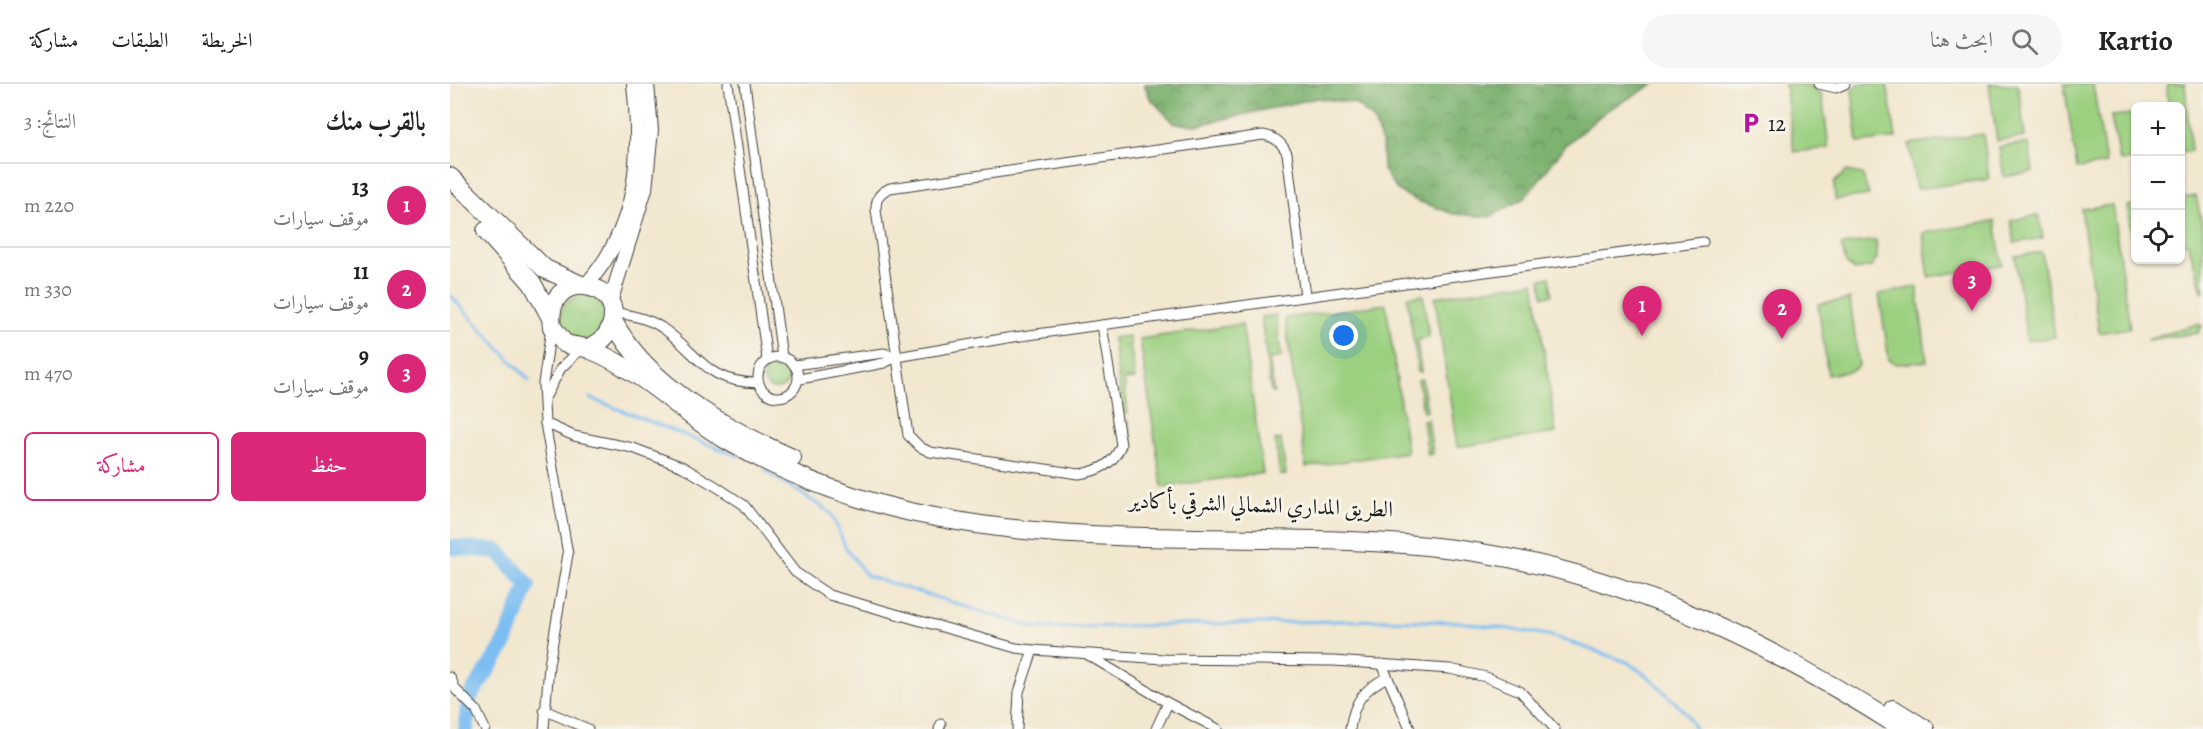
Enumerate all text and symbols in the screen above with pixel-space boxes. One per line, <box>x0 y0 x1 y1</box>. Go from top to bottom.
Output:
search box <box>1642 14 2062 68</box>
text: Kartio <box>2098 22 2173 60</box>
text: ابحث هنا <box>1930 25 1993 55</box>
icon: search <box>2008 25 2041 58</box>
text: مشاركة <box>30 26 78 54</box>
text: الطبقات <box>111 26 168 54</box>
text: الخريطة <box>201 26 253 54</box>
map controls <box>2131 102 2185 264</box>
button: + <box>2131 102 2185 156</box>
text: بالقرب منك <box>325 104 426 139</box>
text: النتائج: 3 <box>24 108 76 135</box>
place label: 12 <box>1768 109 1786 139</box>
parking icon: 12 <box>1739 111 1763 135</box>
button: − <box>2131 156 2185 210</box>
text: 13 <box>352 173 369 203</box>
text: 220 m <box>24 192 74 219</box>
text: 1 <box>403 192 410 219</box>
text: موقف سيارات <box>273 205 369 232</box>
button: locate <box>2131 210 2185 264</box>
text: 11 <box>353 257 369 287</box>
pin: 3 <box>1952 262 1991 311</box>
text: 330 m <box>24 276 72 303</box>
text: 2 <box>402 276 411 303</box>
pin: 1 <box>1622 286 1662 336</box>
text: موقف سيارات <box>273 289 369 316</box>
pin: 2 <box>1762 290 1802 339</box>
your location <box>1329 321 1358 350</box>
text: 9 <box>359 341 369 371</box>
text: 470 m <box>24 360 73 387</box>
text: 3 <box>402 360 411 387</box>
text: موقف سيارات <box>273 373 369 400</box>
button: مشاركة <box>24 432 219 501</box>
button: حفظ <box>231 432 426 501</box>
street label: الطريق المداري الشمالي الشرقي بأكادير <box>1126 484 1394 528</box>

